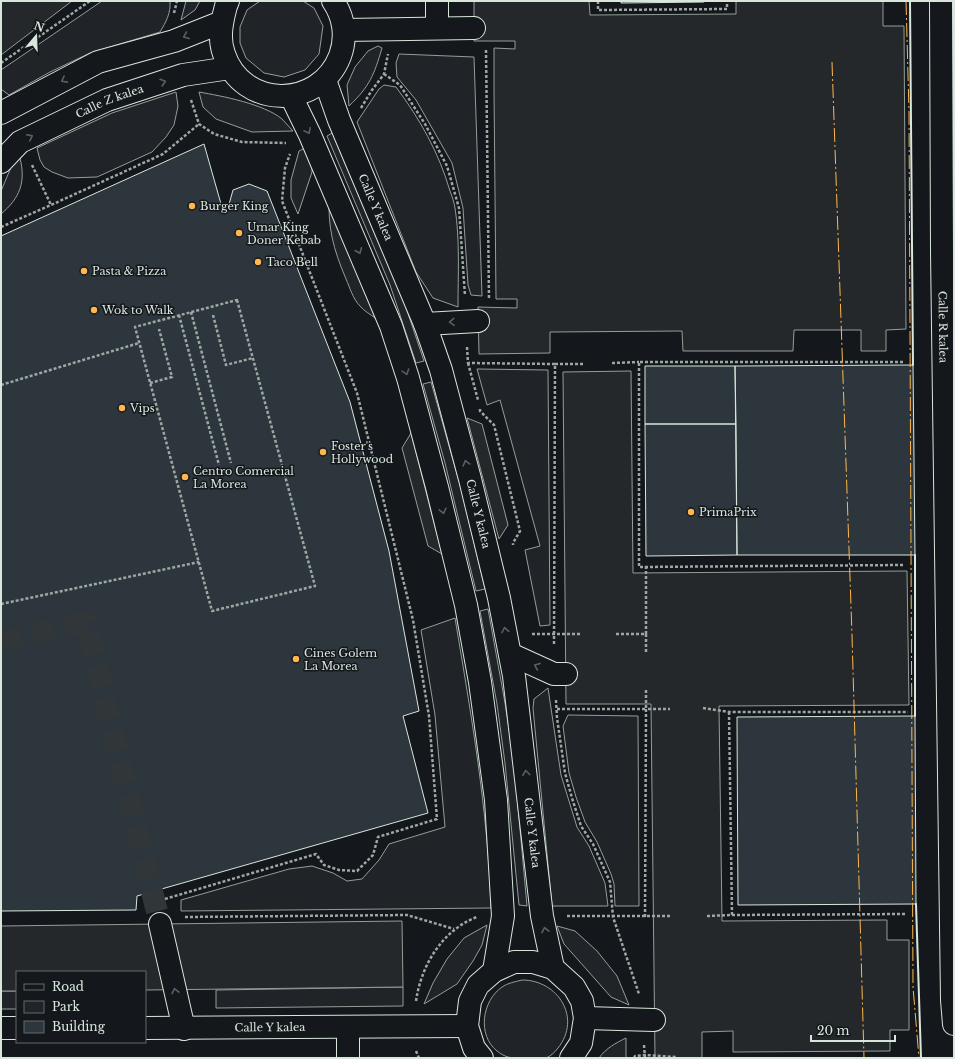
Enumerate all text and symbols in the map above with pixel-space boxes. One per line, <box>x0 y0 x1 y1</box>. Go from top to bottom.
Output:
north arrow <box>16 16 56 56</box>
text: N <box>32 18 47 35</box>
one-way arrow <box>182 31 190 39</box>
one-way arrow <box>61 75 69 83</box>
one-way arrow <box>159 78 166 86</box>
street label: Calle Z kalea <box>73 81 146 121</box>
one-way arrow <box>303 127 311 135</box>
one-way arrow <box>26 134 33 142</box>
street label: Calle Y kalea <box>356 172 396 243</box>
place label: Burger King <box>200 199 269 213</box>
marker: Burger King <box>187 201 197 211</box>
place label: Umar King Doner Kebab <box>247 220 321 247</box>
marker: Umar King Doner Kebab <box>234 228 244 238</box>
one-way arrow <box>354 247 362 255</box>
place label: Taco Bell <box>266 255 318 269</box>
marker: Taco Bell <box>253 257 263 267</box>
place label: Pasta & Pizza <box>92 264 167 278</box>
marker: Pasta & Pizza <box>79 266 89 276</box>
street label: Calle R kalea <box>936 291 950 364</box>
place label: Wok to Walk <box>101 303 174 317</box>
marker: Wok to Walk <box>89 305 99 315</box>
one-way arrow <box>449 318 455 327</box>
one-way arrow <box>401 368 410 375</box>
place label: Vips <box>129 401 155 415</box>
marker: Vips <box>117 403 127 413</box>
place label: Foster's Hollywood <box>331 439 394 466</box>
marker: Foster's Hollywood <box>318 447 328 457</box>
one-way arrow <box>462 460 471 467</box>
place label: Centro Comercial La Morea <box>193 464 294 491</box>
marker: Centro Comercial La Morea <box>180 472 190 482</box>
street label: Calle Y kalea <box>463 478 494 551</box>
place label: PrimaPrix <box>699 505 757 519</box>
marker: PrimaPrix <box>686 507 696 517</box>
one-way arrow <box>439 508 447 514</box>
one-way arrow <box>501 627 510 634</box>
place label: Cines Golem La Morea <box>304 646 377 673</box>
marker: Cines Golem La Morea <box>291 654 301 664</box>
one-way arrow <box>534 663 541 671</box>
one-way arrow <box>521 770 530 776</box>
street label: Calle Y kalea <box>521 797 543 870</box>
one-way arrow <box>541 927 549 933</box>
legend <box>16 971 146 1043</box>
text: Road <box>52 979 84 994</box>
one-way arrow <box>172 987 180 994</box>
text: Park <box>52 999 80 1014</box>
scale bar <box>811 1017 895 1043</box>
text: Building <box>52 1019 106 1034</box>
street label: Calle Y kalea <box>235 1020 306 1034</box>
text: 20 m <box>817 1023 849 1038</box>

